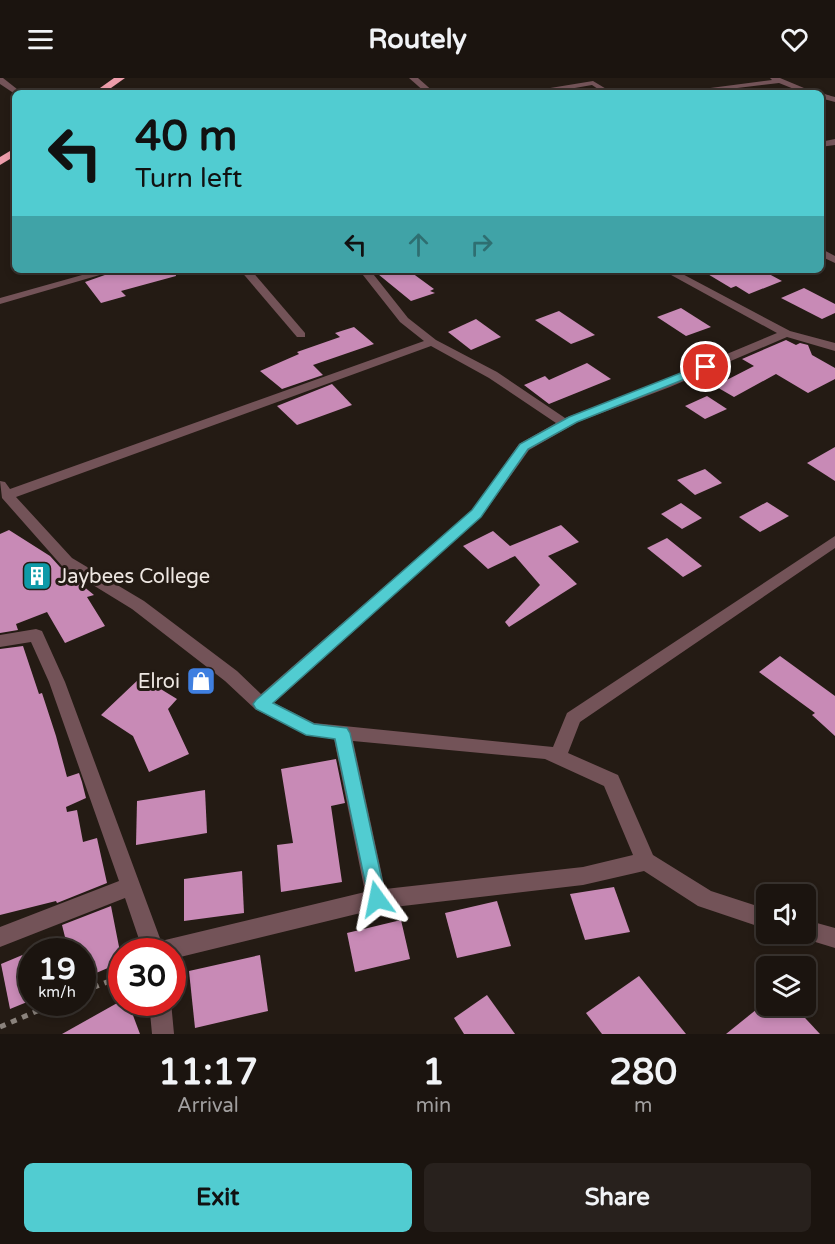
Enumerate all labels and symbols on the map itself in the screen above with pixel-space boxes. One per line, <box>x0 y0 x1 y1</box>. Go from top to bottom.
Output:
pin <box>680 341 731 392</box>
building icon: Jaybees College <box>21 560 53 592</box>
place label: Jaybees College <box>58 565 210 589</box>
shop icon: Elroi <box>185 665 217 697</box>
place label: Elroi <box>138 670 180 694</box>
position arrow <box>345 867 409 931</box>
speed limit sign: 30 <box>108 938 186 1016</box>

